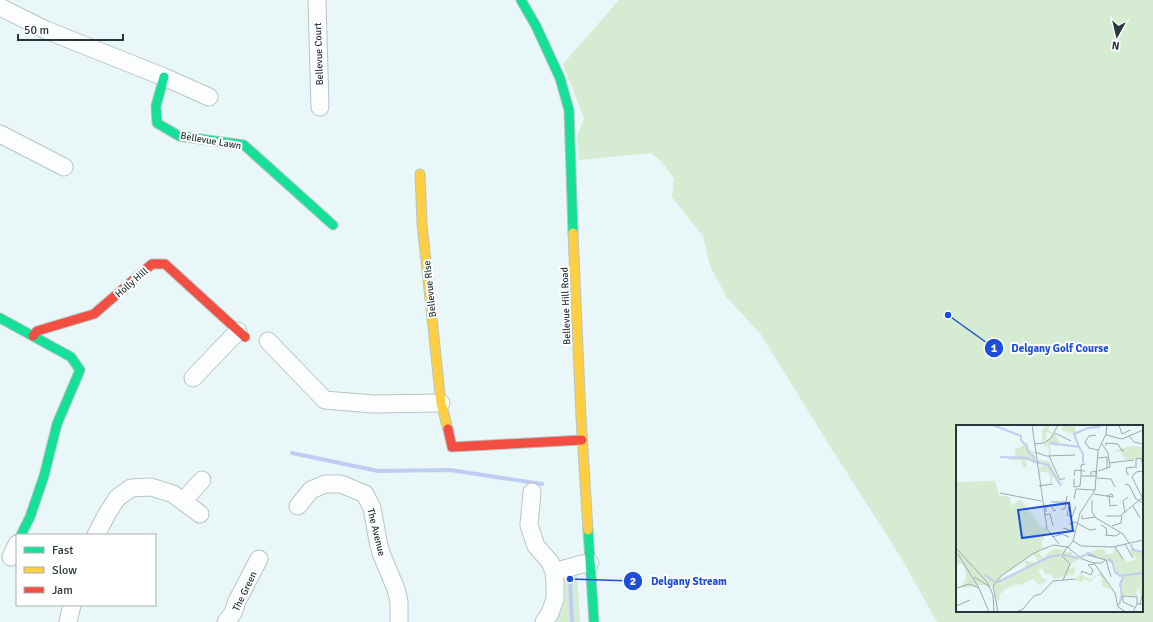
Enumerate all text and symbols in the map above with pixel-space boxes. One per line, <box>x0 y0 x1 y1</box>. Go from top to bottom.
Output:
scale bar <box>18 16 123 42</box>
north arrow <box>1097 16 1137 56</box>
street label: Bellevue Court <box>312 22 326 86</box>
text: 50 m <box>24 23 49 38</box>
text: N <box>1111 38 1120 52</box>
street label: Bellevue Lawn <box>179 130 242 152</box>
street label: Bellevue Rise <box>421 260 439 318</box>
street label: Holly Hill <box>113 265 151 300</box>
street label: Bellevue Hill Road <box>559 267 573 345</box>
callout: Delgany Golf Course <box>984 337 1117 360</box>
text: 1 <box>991 341 998 356</box>
text: Delgany Golf Course <box>1011 342 1109 355</box>
inset map <box>956 425 1143 612</box>
street label: The Avenue <box>364 507 388 557</box>
legend <box>16 534 156 606</box>
text: Fast <box>52 543 73 558</box>
text: Slow <box>52 563 77 578</box>
street label: The Green <box>230 569 260 613</box>
callout: Delgany Stream <box>623 569 735 592</box>
text: 2 <box>630 574 636 589</box>
text: Delgany Stream <box>651 575 727 588</box>
text: Jam <box>52 583 73 598</box>

